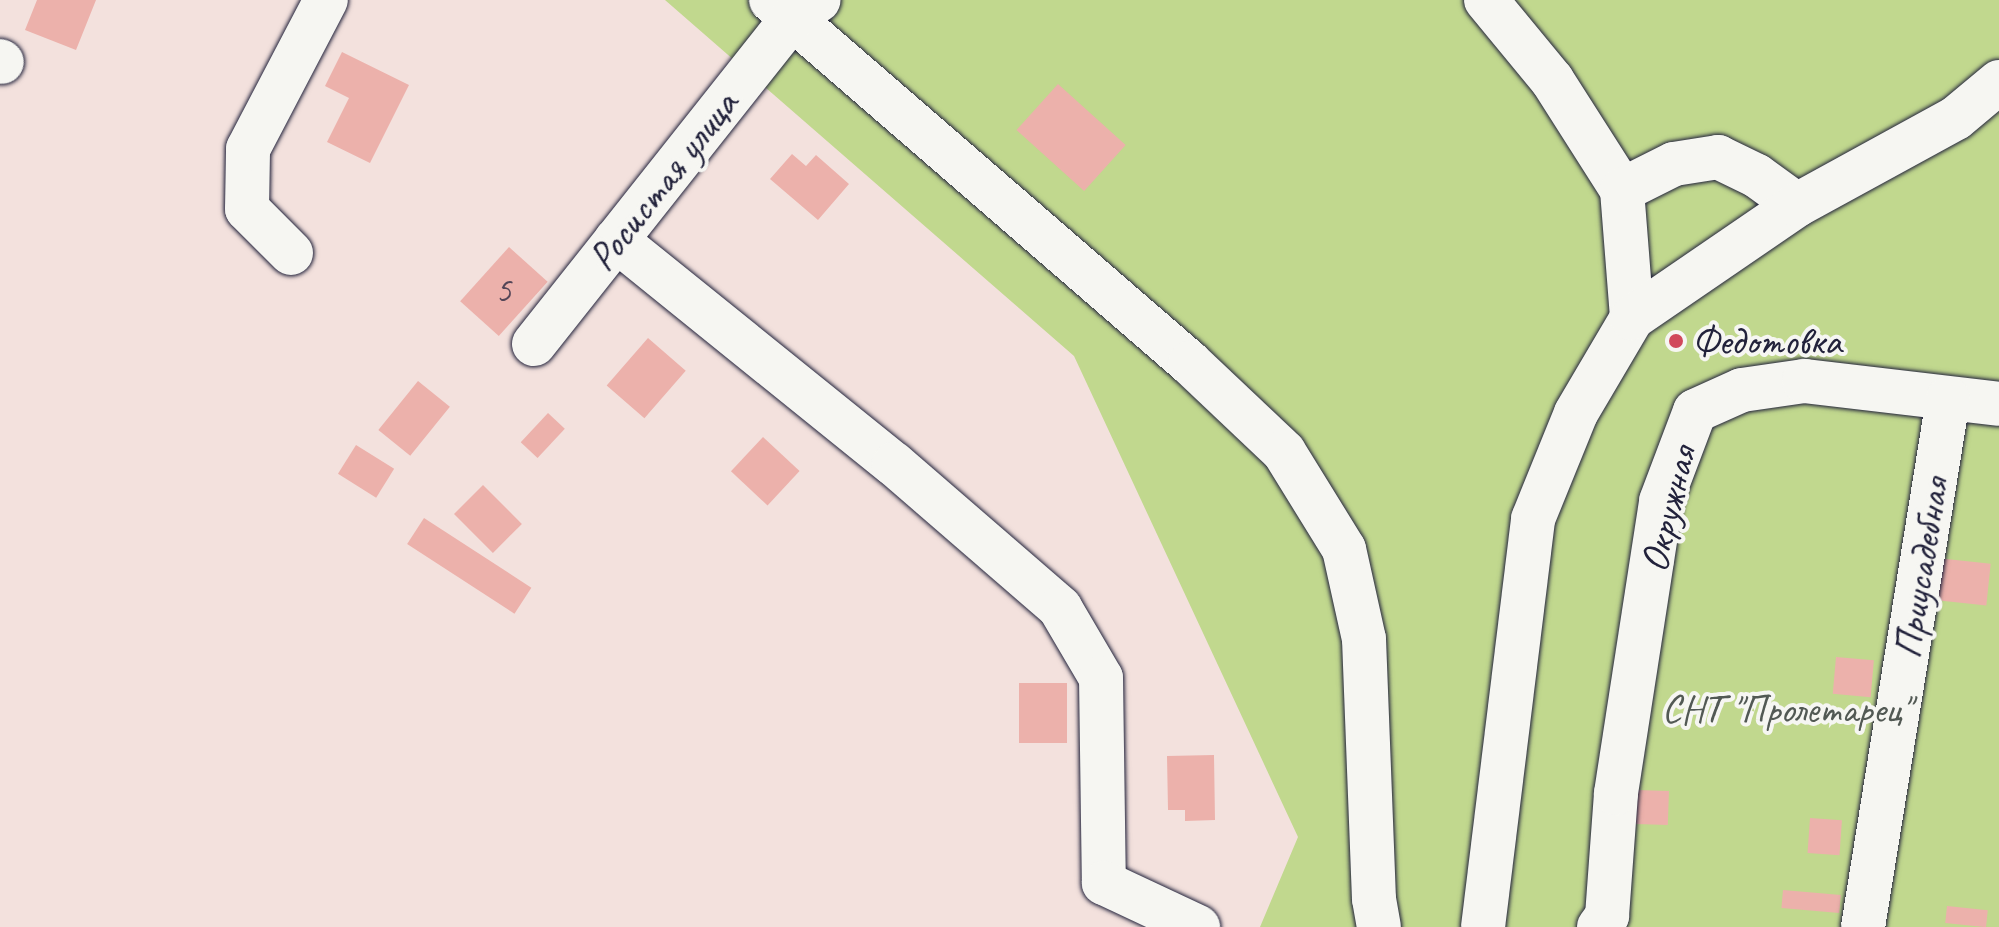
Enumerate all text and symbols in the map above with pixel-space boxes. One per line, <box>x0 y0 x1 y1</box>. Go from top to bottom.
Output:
street label: Росистая улица <box>577 81 749 281</box>
house number: 5 <box>495 269 511 313</box>
place label: Федотовка <box>1692 317 1842 365</box>
marker: Федотовка <box>1667 332 1685 350</box>
street label: Окружная <box>1629 441 1707 577</box>
street label: Приусадебная <box>1883 474 1959 662</box>
park label: СНТ "Пролетарец" <box>1662 685 1910 733</box>

